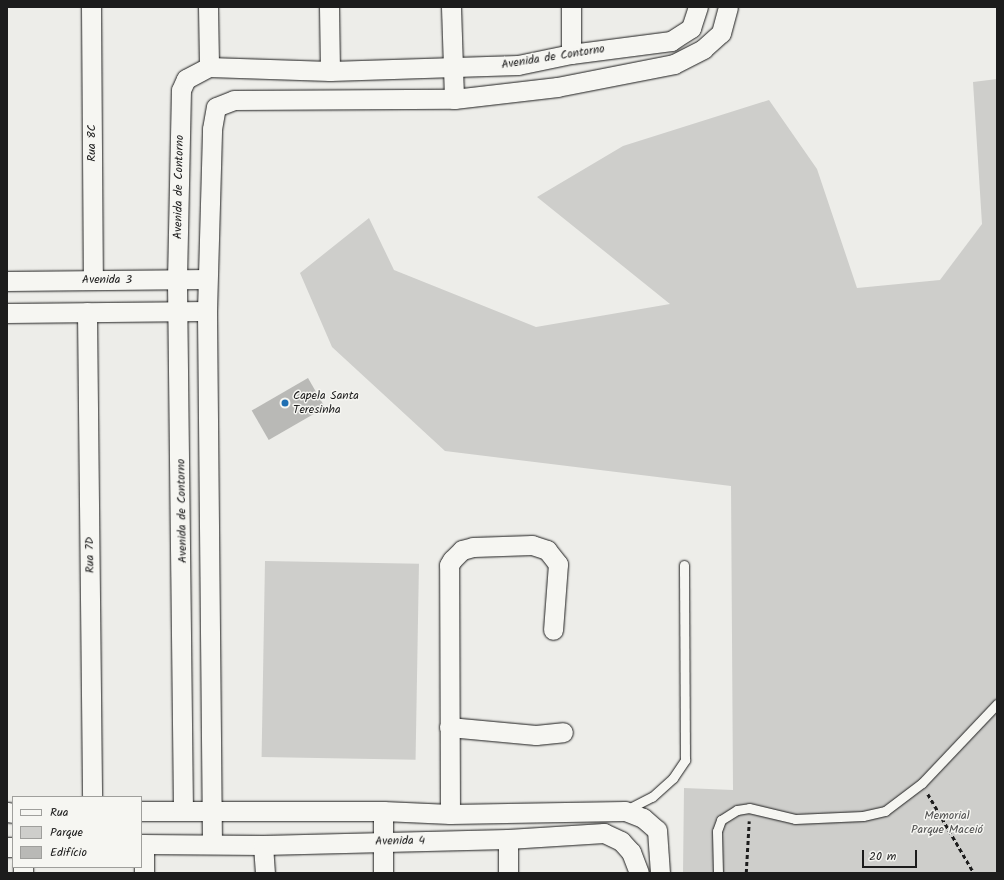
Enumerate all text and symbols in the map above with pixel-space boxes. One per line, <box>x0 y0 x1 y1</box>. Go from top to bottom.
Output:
street label: Avenida de Contorno <box>500 42 606 72</box>
street label: Rua 8C <box>85 124 99 162</box>
street label: Avenida de Contorno <box>171 135 187 239</box>
street label: Avenida 3 <box>82 273 132 287</box>
place label: Capela Santa Teresinha <box>293 389 359 417</box>
marker: Capela Santa Teresinha <box>280 398 290 408</box>
street label: Avenida de Contorno <box>174 459 190 563</box>
street label: Rua 7D <box>82 537 98 573</box>
legend <box>12 796 142 868</box>
text: Rua <box>50 803 68 822</box>
park label: Memorial Parque Maceió <box>911 809 983 837</box>
text: Parque <box>50 823 83 842</box>
street label: Avenida 4 <box>375 833 425 849</box>
scale bar <box>864 842 919 868</box>
text: Edifício <box>50 843 87 862</box>
text: 20 m <box>869 847 896 866</box>

